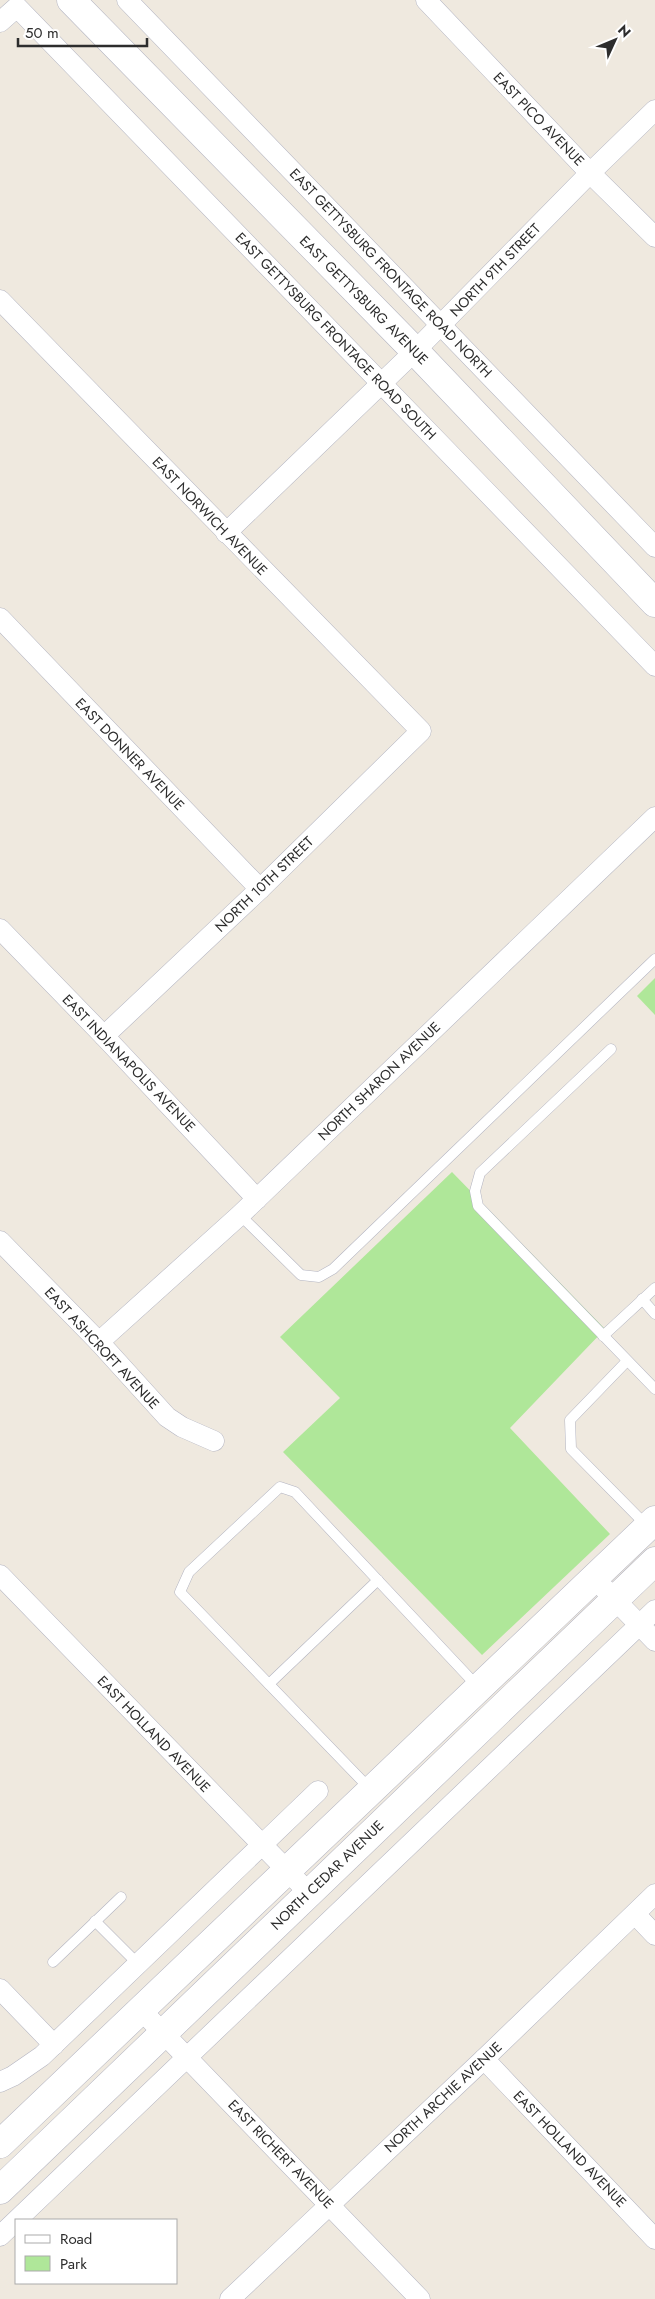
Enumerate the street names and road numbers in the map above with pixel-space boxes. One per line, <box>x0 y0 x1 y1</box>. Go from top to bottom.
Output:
street label: EAST PICO AVENUE <box>489 68 589 170</box>
street label: EAST GETTYSBURG FRONTAGE ROAD NORTH <box>285 164 497 382</box>
street label: NORTH 9TH STREET <box>445 219 545 321</box>
street label: EAST GETTYSBURG FRONTAGE ROAD SOUTH <box>231 228 441 444</box>
street label: EAST GETTYSBURG AVENUE <box>295 231 433 369</box>
street label: EAST NORWICH AVENUE <box>148 452 272 580</box>
street label: EAST DONNER AVENUE <box>71 693 189 815</box>
street label: NORTH 10TH STREET <box>210 831 318 936</box>
street label: EAST INDIANAPOLIS AVENUE <box>58 990 200 1136</box>
street label: NORTH SHARON AVENUE <box>313 1017 445 1145</box>
street label: EAST ASHCROFT AVENUE <box>40 1283 164 1413</box>
street label: EAST HOLLAND AVENUE <box>93 1671 215 1797</box>
street label: NORTH CEDAR AVENUE <box>266 1816 388 1934</box>
street label: NORTH ARCHIE AVENUE <box>380 2037 506 2157</box>
street label: EAST HOLLAND AVENUE <box>509 2086 631 2212</box>
street label: EAST RICHERT AVENUE <box>224 2095 338 2213</box>

